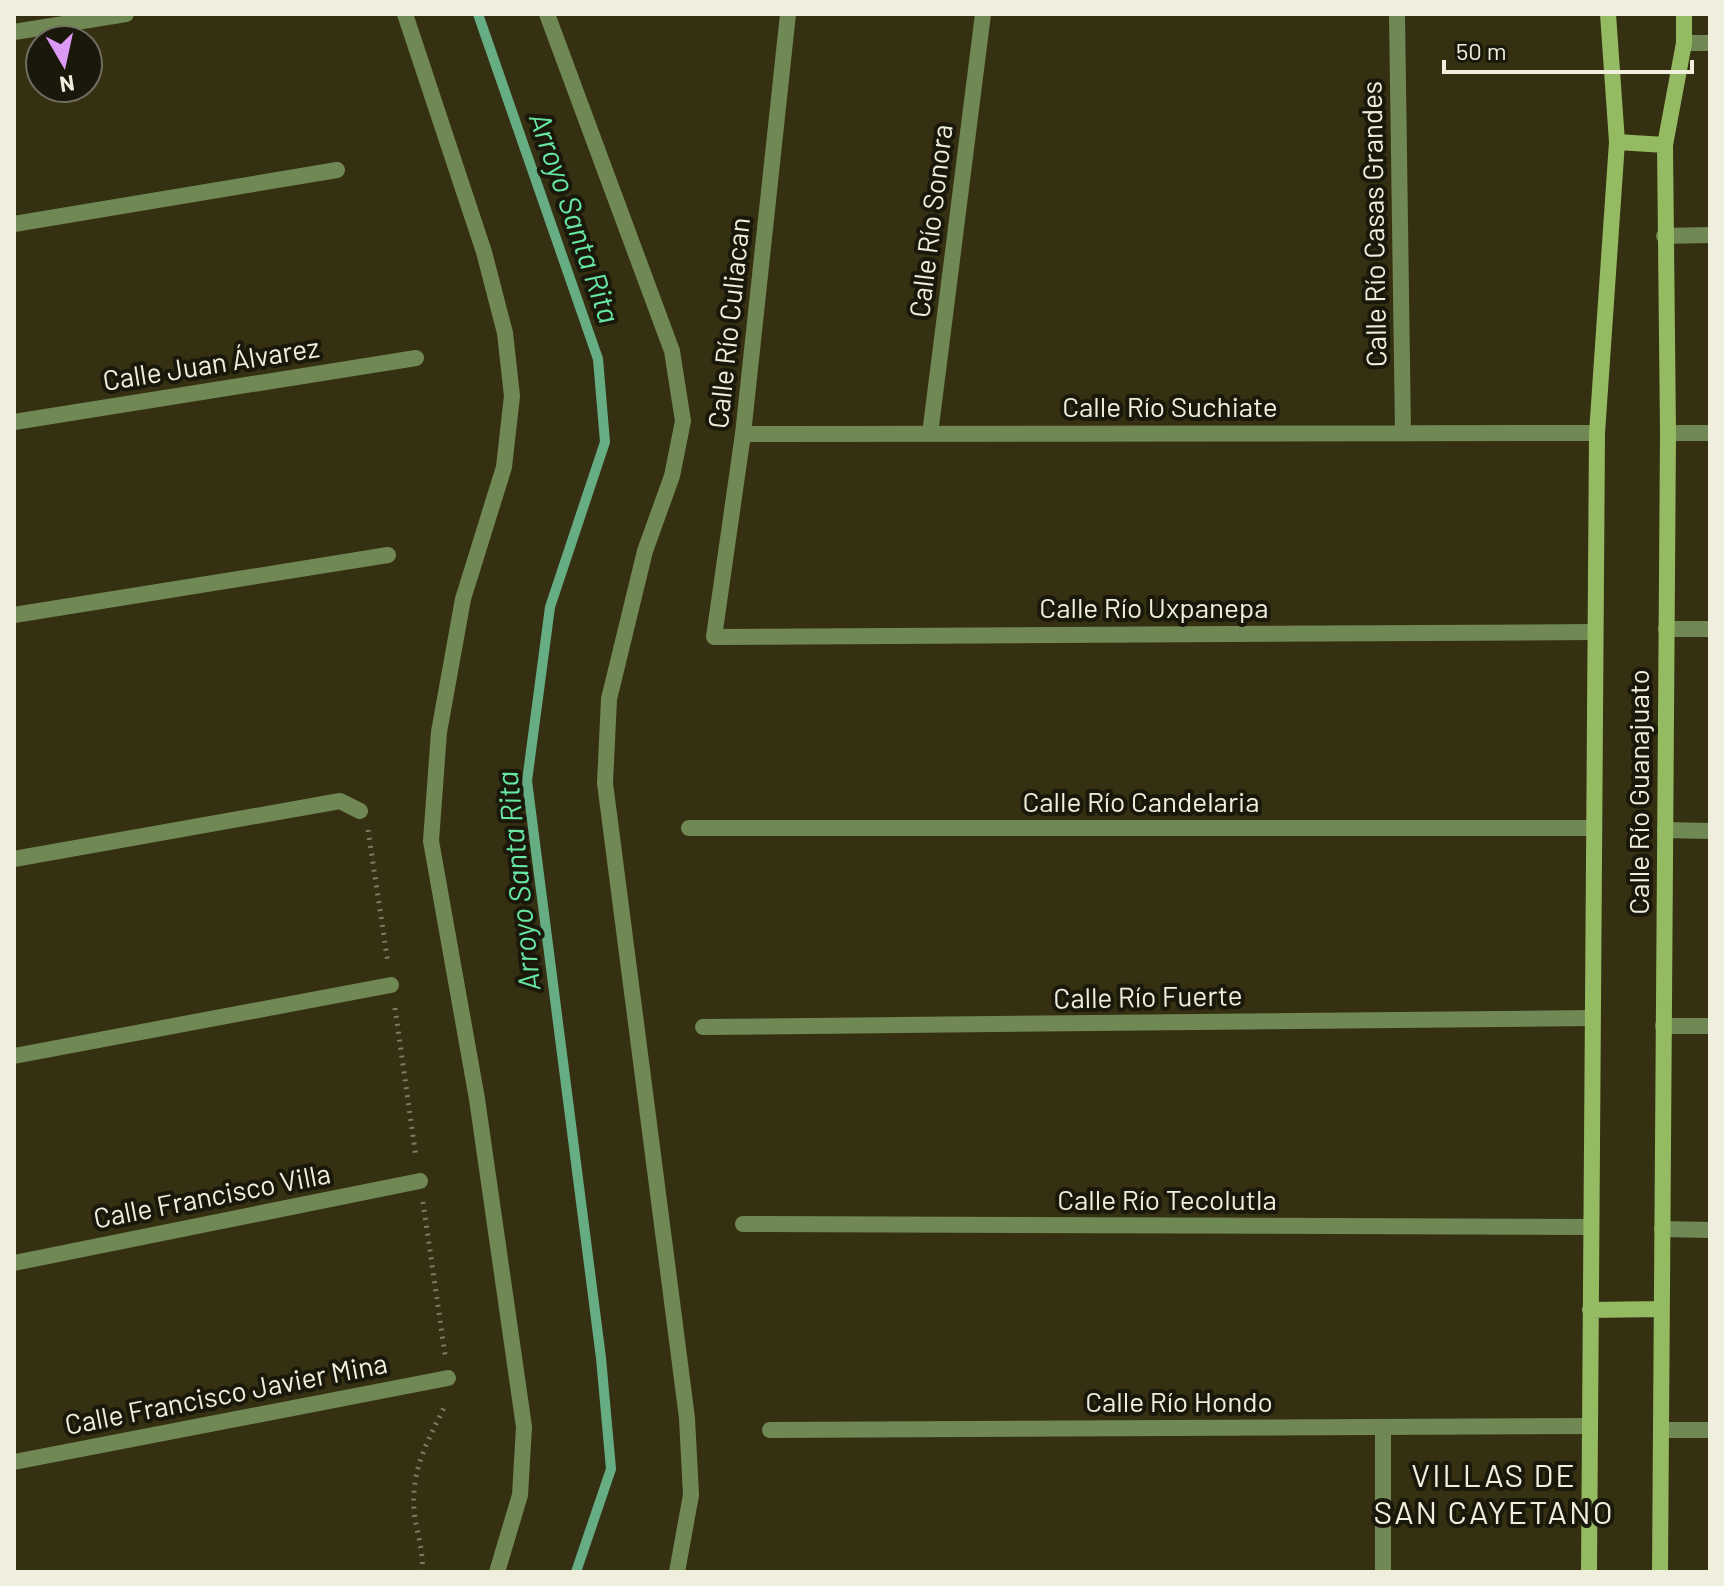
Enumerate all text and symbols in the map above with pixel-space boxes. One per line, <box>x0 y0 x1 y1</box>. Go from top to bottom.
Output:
north arrow <box>24 24 104 104</box>
scale bar <box>1444 24 1692 74</box>
text: 50 m <box>1456 36 1507 65</box>
text: N <box>58 71 77 99</box>
street label: Calle Río Casas Grandes <box>1354 81 1392 367</box>
water label: Arroyo Santa Rita <box>523 107 629 328</box>
street label: Calle Río Sonora <box>901 122 959 320</box>
street label: Calle Río Culiacan <box>700 216 756 430</box>
street label: Calle Juan Álvarez <box>100 329 322 397</box>
street label: Calle Río Suchiate <box>1062 389 1278 423</box>
street label: Calle Río Uxpanepa <box>1039 590 1269 624</box>
street label: Calle Río Guanajuato <box>1621 669 1655 915</box>
water label: Arroyo Santa Rita <box>488 770 546 993</box>
street label: Calle Río Candelaria <box>1022 784 1260 818</box>
street label: Calle Río Fuerte <box>1053 977 1243 1015</box>
street label: Calle Francisco Villa <box>90 1155 333 1235</box>
street label: Calle Río Tecolutla <box>1057 1182 1277 1216</box>
street label: Calle Francisco Javier Mina <box>62 1345 390 1441</box>
street label: Calle Río Hondo <box>1085 1384 1273 1418</box>
district label: VILLAS DE SAN CAYETANO <box>1373 1455 1615 1530</box>

